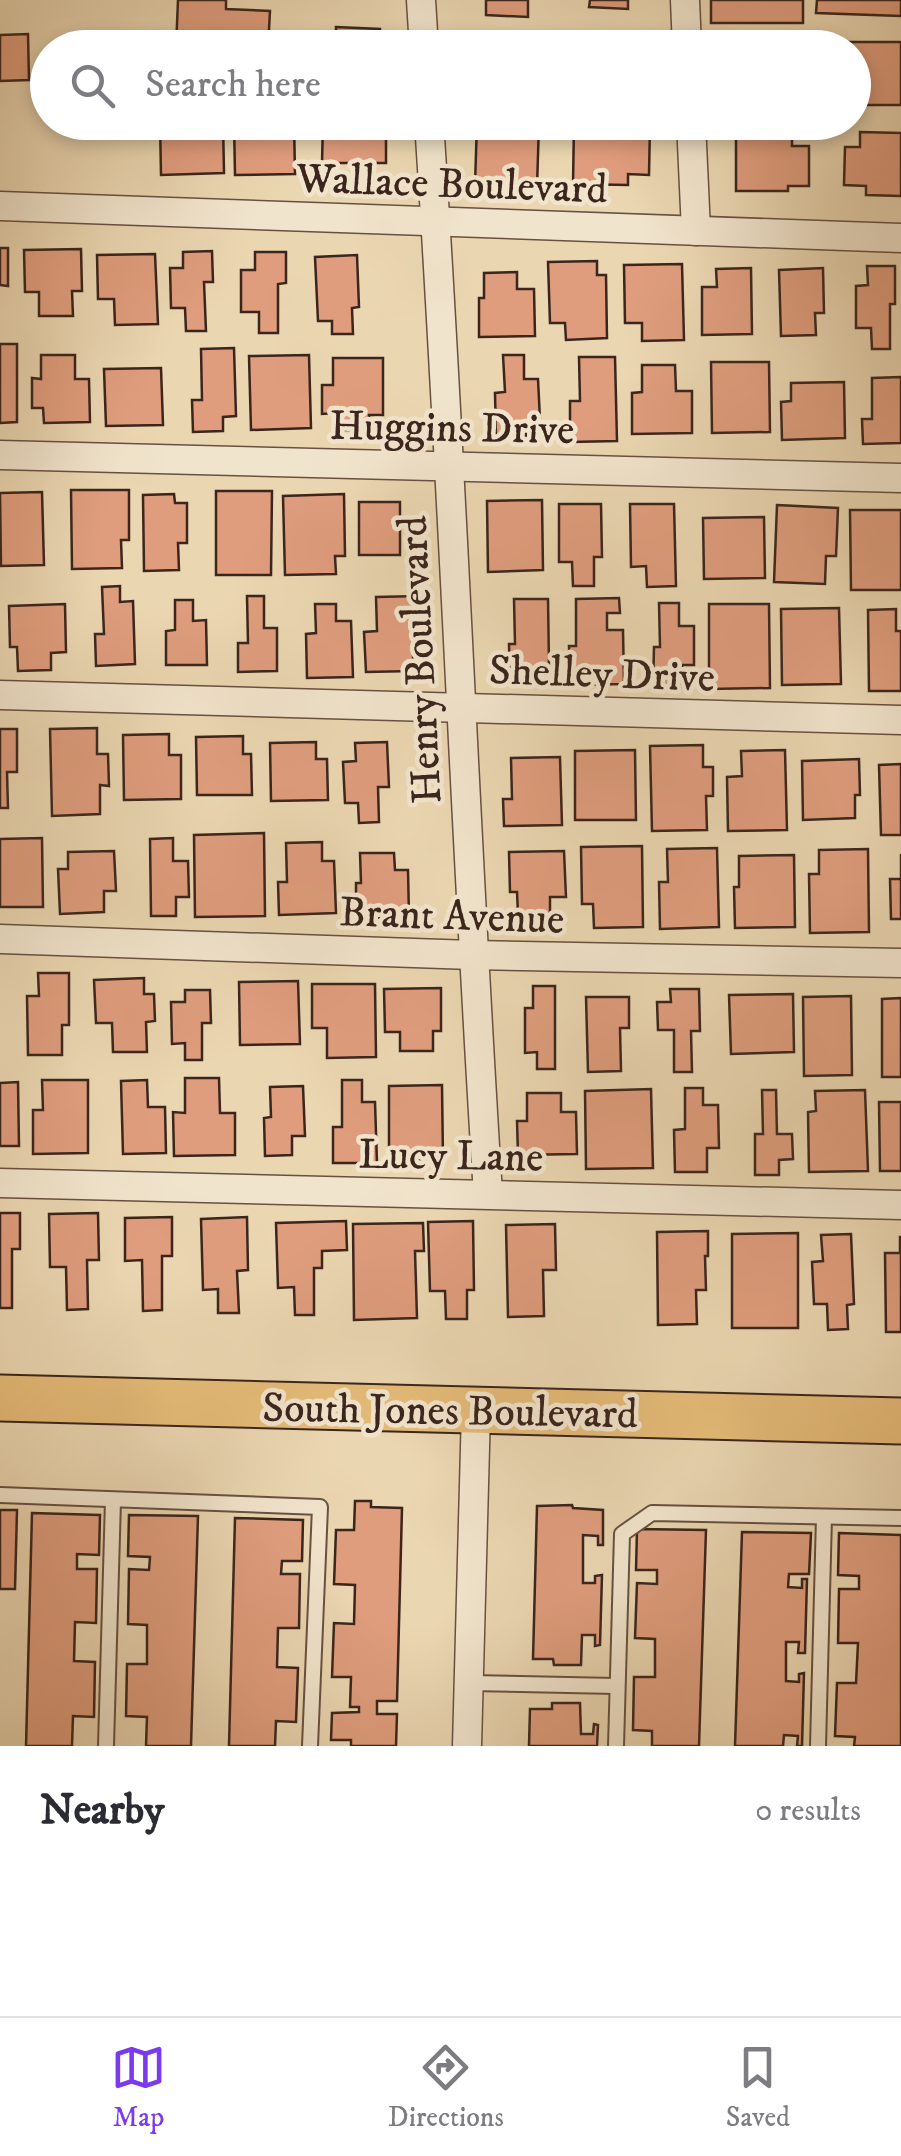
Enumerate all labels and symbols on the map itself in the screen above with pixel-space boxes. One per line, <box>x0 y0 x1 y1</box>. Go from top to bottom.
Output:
street label: Wallace Boulevard <box>294 154 608 216</box>
street label: Huggins Drive <box>329 401 575 457</box>
street label: Henry Boulevard <box>387 514 455 805</box>
street label: Shelley Drive <box>488 645 716 705</box>
street label: Brant Avenue <box>339 887 565 947</box>
street label: Lucy Lane <box>358 1129 544 1185</box>
street label: South Jones Boulevard <box>262 1383 638 1441</box>

